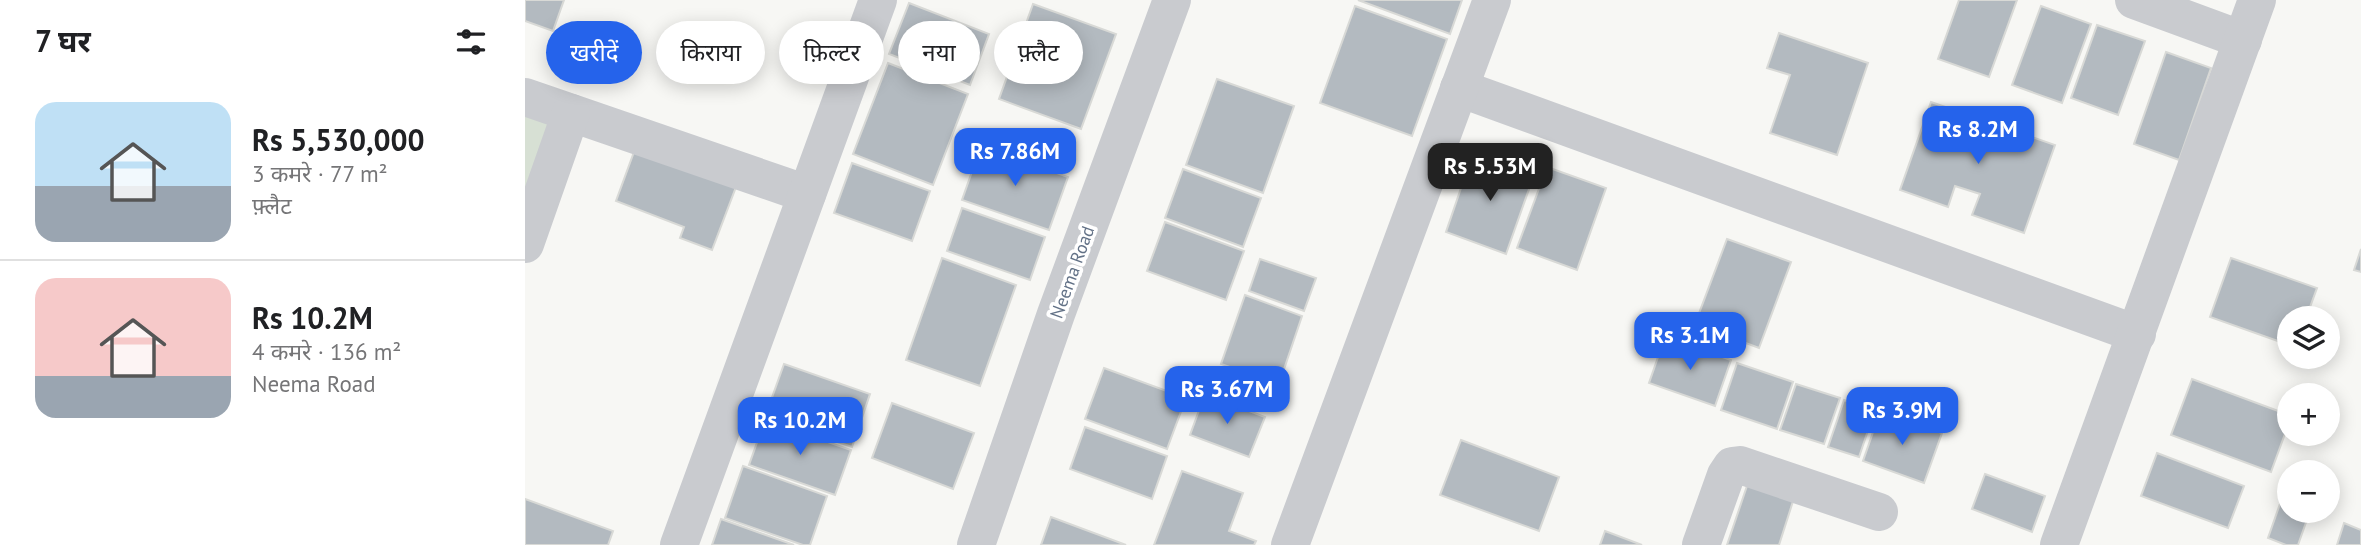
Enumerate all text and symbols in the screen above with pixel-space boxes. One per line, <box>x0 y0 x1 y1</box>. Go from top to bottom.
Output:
text: 7 घर <box>35 21 91 60</box>
chip: खरीदें <box>546 21 642 84</box>
chip: किराया <box>656 21 765 84</box>
chip: फ़िल्टर <box>779 21 884 84</box>
chip: नया <box>898 21 980 84</box>
chip: फ़्लैट <box>994 21 1083 84</box>
icon: filters <box>452 23 490 61</box>
pin: Rs 8.2M <box>1913 106 2043 166</box>
text: Rs 8.2M <box>1938 114 2018 143</box>
text: Rs 5,530,000 <box>252 120 425 159</box>
pin: Rs 7.86M <box>943 128 1087 188</box>
icon: home <box>91 130 175 214</box>
text: Rs 7.86M <box>970 136 1060 165</box>
pin: Rs 5.53M <box>1418 144 1562 203</box>
text: Rs 5.53M <box>1444 151 1536 180</box>
text: 3 कमरे · 77 m² <box>252 159 388 188</box>
text: फ़्लैट <box>252 191 292 220</box>
street label: Neema Road <box>1045 223 1099 321</box>
text: Rs 10.2M <box>252 298 373 337</box>
icon: home <box>91 306 175 390</box>
map controls <box>2277 306 2340 523</box>
button: layers <box>2277 306 2340 369</box>
pin: Rs 3.1M <box>1625 312 1755 372</box>
text: Rs 3.1M <box>1650 320 1730 349</box>
text: 4 कमरे · 136 m² <box>252 337 401 366</box>
pin: Rs 3.67M <box>1155 366 1299 426</box>
text: Neema Road <box>252 369 376 398</box>
text: Rs 3.67M <box>1181 374 1273 403</box>
button: + <box>2277 383 2340 446</box>
pin: Rs 3.9M <box>1837 388 1967 447</box>
text: Rs 3.9M <box>1862 395 1942 424</box>
pin: Rs 10.2M <box>728 398 872 457</box>
text: Rs 10.2M <box>754 405 846 434</box>
button: − <box>2277 460 2340 523</box>

